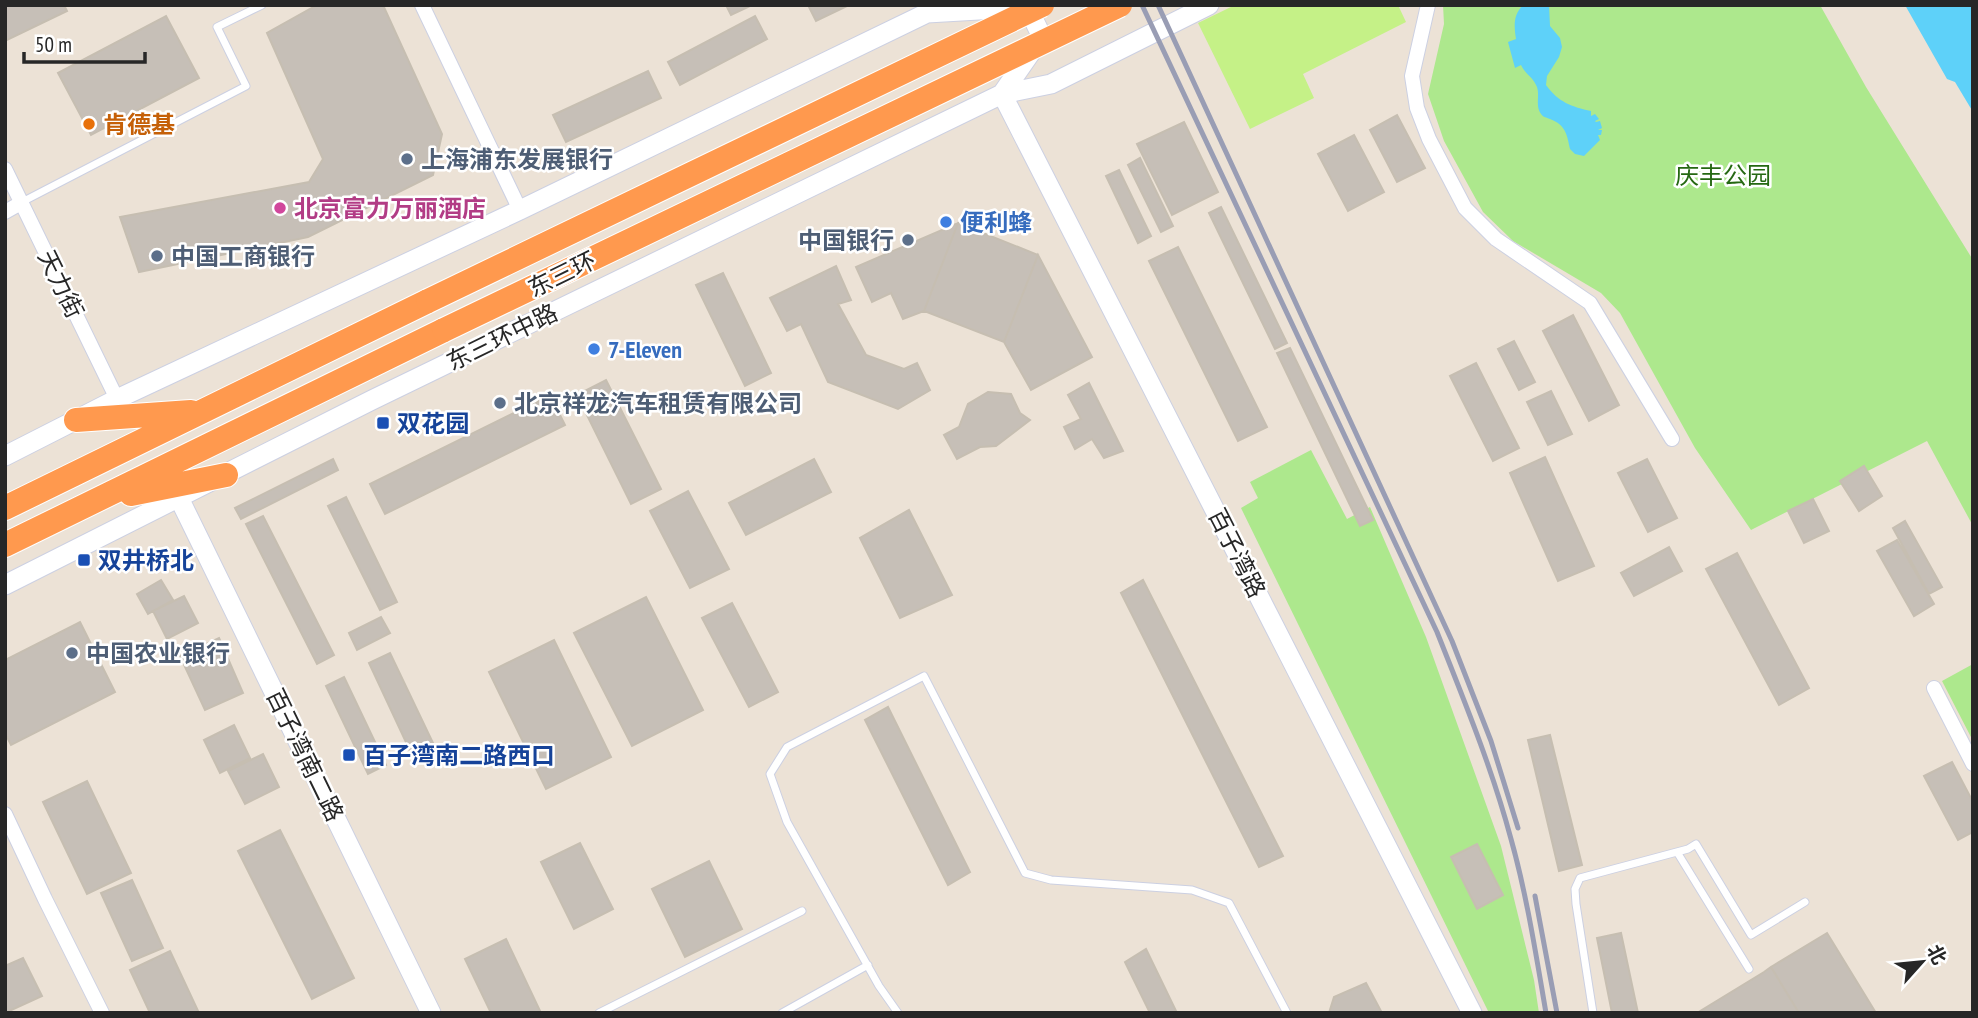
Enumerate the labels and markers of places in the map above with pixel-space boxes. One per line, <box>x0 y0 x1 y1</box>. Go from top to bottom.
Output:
place label: 肯德基 <box>103 109 175 140</box>
marker: 肯德基 <box>81 116 97 132</box>
place label: 上海浦东发展银行 <box>421 144 613 175</box>
marker: 上海浦东发展银行 <box>399 151 415 167</box>
place label: 北京富力万丽酒店 <box>294 193 486 224</box>
marker: 北京富力万丽酒店 <box>272 200 288 216</box>
place label: 便利蜂 <box>960 207 1032 238</box>
marker: 便利蜂 <box>938 214 954 230</box>
place label: 中国银行 <box>798 225 894 256</box>
marker: 中国银行 <box>900 232 916 248</box>
place label: 中国工商银行 <box>171 241 315 272</box>
marker: 中国工商银行 <box>149 248 165 264</box>
place label: 7-Eleven <box>608 334 682 365</box>
marker: 7-Eleven <box>586 341 602 357</box>
place label: 北京祥龙汽车租赁有限公司 <box>514 388 802 419</box>
marker: 北京祥龙汽车租赁有限公司 <box>492 395 508 411</box>
place label: 双花园 <box>397 408 469 439</box>
marker: 双花园 <box>375 415 391 431</box>
place label: 双井桥北 <box>98 545 194 576</box>
marker: 双井桥北 <box>76 552 92 568</box>
place label: 中国农业银行 <box>86 638 230 669</box>
marker: 中国农业银行 <box>64 645 80 661</box>
place label: 百子湾南二路西口 <box>363 740 555 771</box>
marker: 百子湾南二路西口 <box>341 747 357 763</box>

